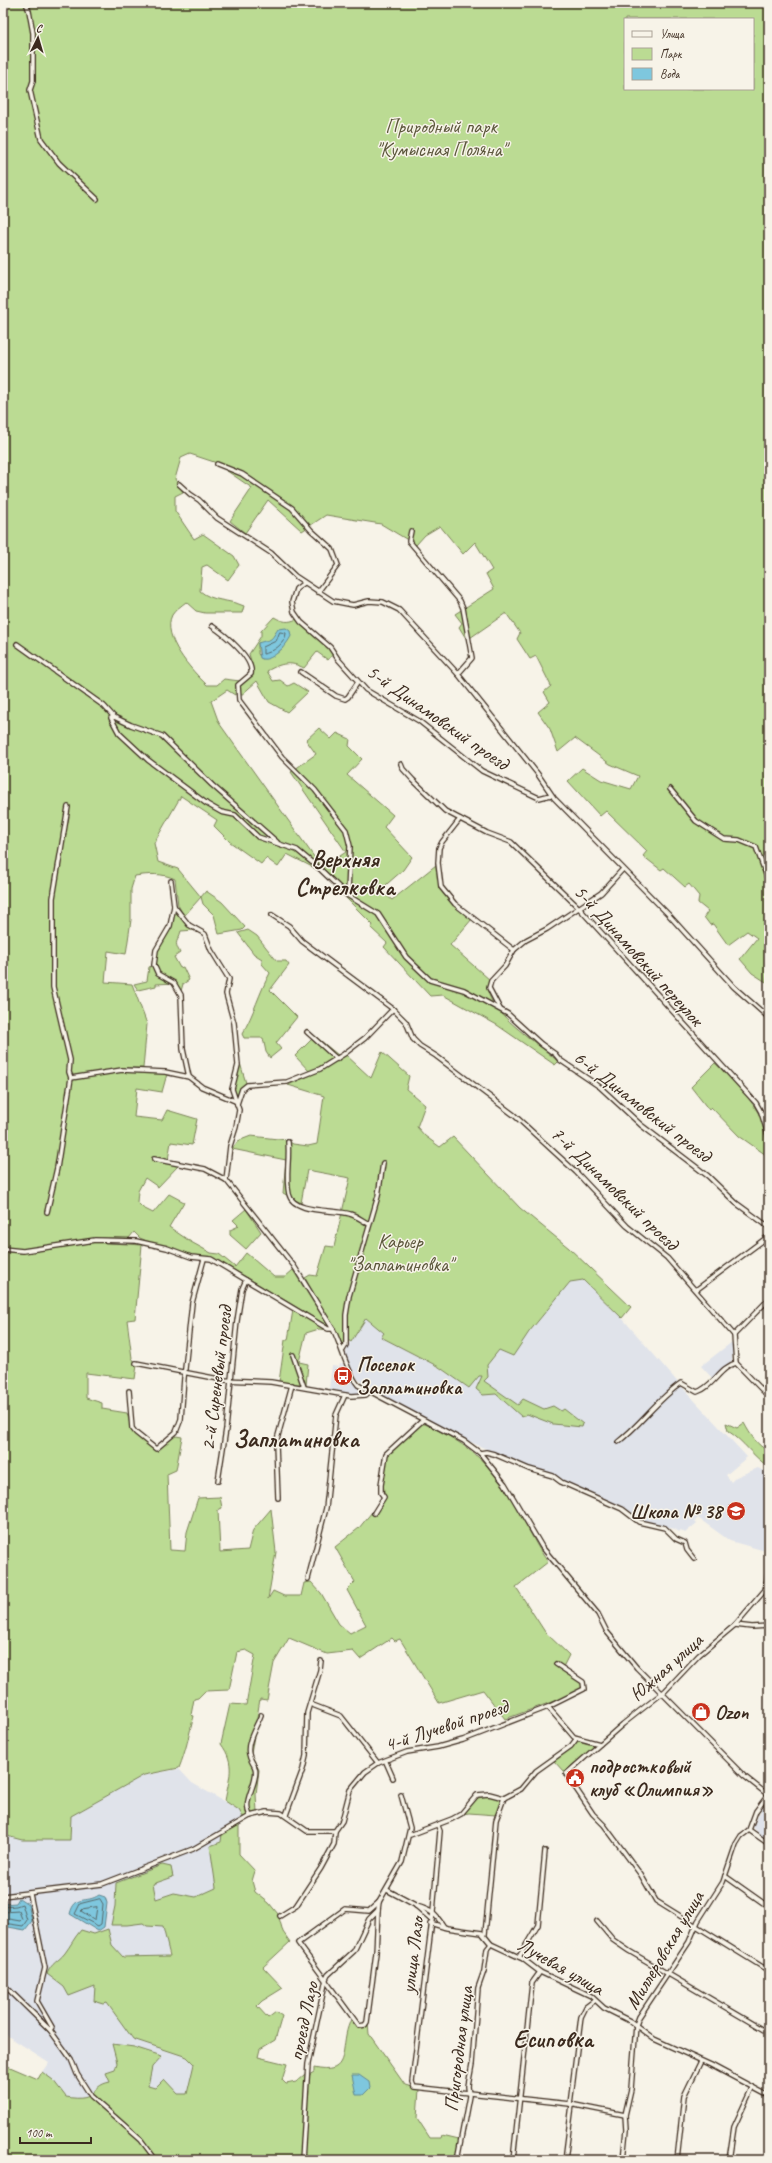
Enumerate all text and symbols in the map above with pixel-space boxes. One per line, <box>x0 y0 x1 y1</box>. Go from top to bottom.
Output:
north arrow <box>18 18 58 58</box>
legend <box>624 18 754 90</box>
text: С <box>36 21 44 35</box>
text: Улица <box>660 26 685 42</box>
text: Парк <box>660 46 683 62</box>
text: Вода <box>660 66 681 82</box>
park label: Природный парк "Кумысная Поляна" <box>376 114 510 162</box>
street label: 5-й Динамовский проезд <box>362 659 515 777</box>
district label: Верхняя Стрелковка <box>295 844 397 902</box>
street label: 5-й Динамовский переулок <box>569 879 710 1032</box>
street label: 6-й Динамовский проезд <box>569 1045 718 1169</box>
street label: 7-й Динамовский проезд <box>546 1121 685 1257</box>
park label: Карьер "Заплатиновка" <box>347 1229 457 1277</box>
street label: 2-й Сиреневый проезд <box>195 1303 238 1452</box>
place label: Поселок Заплатиновка <box>357 1352 463 1400</box>
bus stop icon: Поселок Заплатиновка <box>332 1365 354 1387</box>
district label: Заплатиновка <box>233 1424 360 1454</box>
place label: Школа № 38 <box>630 1499 725 1524</box>
school or university icon: Школа № 38 <box>725 1500 747 1522</box>
street label: Южная улица <box>625 1627 710 1707</box>
street label: 4-й Лучевой проезд <box>381 1693 513 1757</box>
place label: Ozon <box>715 1700 749 1725</box>
shop icon: Ozon <box>690 1701 712 1723</box>
place label: подростковый клуб «Олимпия» <box>589 1754 714 1802</box>
public building icon: подростковый клуб «Олимпия» <box>564 1767 586 1789</box>
street label: Миллеровская улица <box>619 1885 711 2014</box>
street label: улица Лазо <box>395 1914 430 1996</box>
street label: Лучевая улица <box>513 1932 609 2002</box>
street label: проезд Лазо <box>283 1978 324 2063</box>
street label: Пригородная улица <box>438 1983 479 2113</box>
district label: Есиповка <box>513 2024 595 2054</box>
scale bar <box>20 2119 91 2145</box>
text: 100 m <box>26 2125 53 2141</box>

